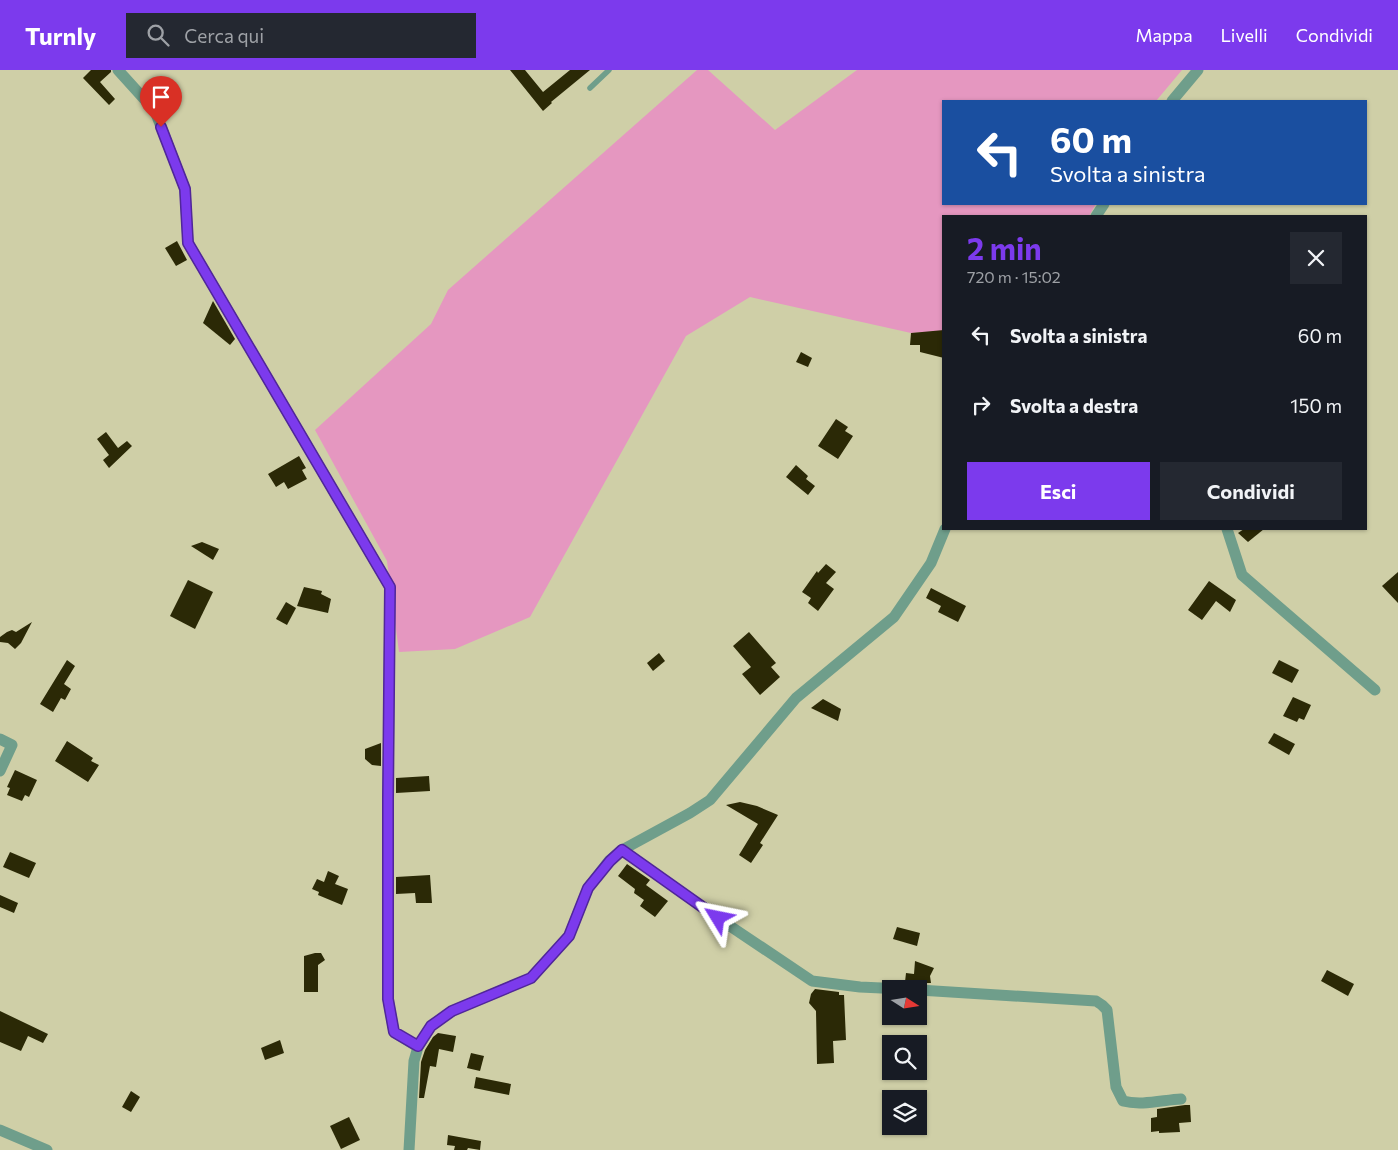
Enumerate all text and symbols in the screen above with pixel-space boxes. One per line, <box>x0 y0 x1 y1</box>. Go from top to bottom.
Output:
search box <box>126 13 476 58</box>
text: Turnly <box>25 21 96 50</box>
icon: search <box>144 21 172 49</box>
text: Cerca qui <box>184 24 264 47</box>
text: Mappa <box>1135 24 1193 46</box>
text: Livelli <box>1221 24 1268 46</box>
text: Condividi <box>1296 24 1373 46</box>
pin <box>140 76 182 127</box>
icon: arrive <box>147 83 175 111</box>
text: 60 m <box>1050 117 1132 160</box>
icon: left <box>967 120 1032 185</box>
text: Svolta a sinistra <box>1050 160 1205 187</box>
text: 2 min <box>967 229 1042 266</box>
button: close <box>1290 232 1342 284</box>
text: 720 m · 15:02 <box>967 267 1061 286</box>
icon: left <box>967 321 995 349</box>
text: Svolta a sinistra <box>1010 324 1148 347</box>
text: 60 m <box>1298 324 1342 347</box>
icon: right <box>967 391 995 419</box>
text: Svolta a destra <box>1010 394 1138 417</box>
text: 150 m <box>1290 394 1342 417</box>
button: Esci <box>967 462 1150 520</box>
button: Condividi <box>1160 462 1342 520</box>
position arrow <box>691 891 743 943</box>
north arrow <box>882 980 928 1025</box>
map controls <box>882 980 927 1135</box>
button: search <box>882 1035 927 1080</box>
button: layers <box>882 1090 927 1135</box>

